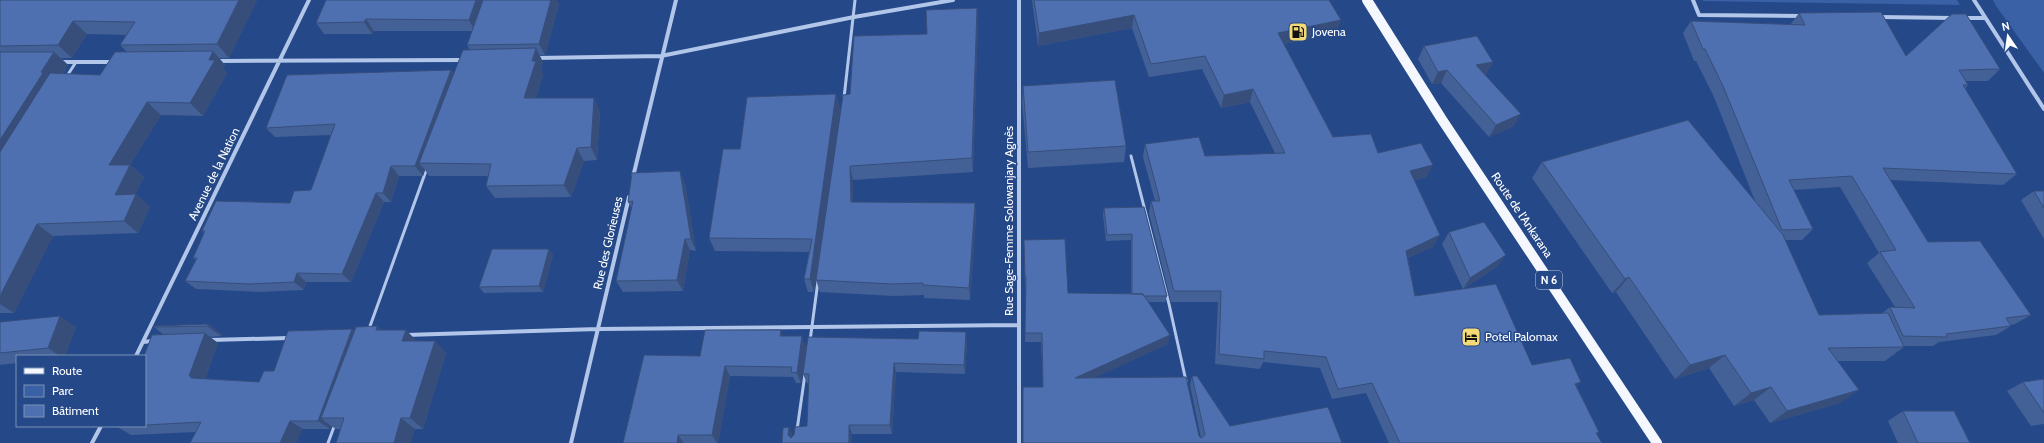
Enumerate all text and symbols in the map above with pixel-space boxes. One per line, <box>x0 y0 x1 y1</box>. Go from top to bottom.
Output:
north arrow <box>1988 16 2028 56</box>
text: N <box>2000 19 2011 34</box>
fuel station icon: Jovena <box>1287 21 1309 43</box>
place label: Jovena <box>1311 24 1346 39</box>
street label: Avenue de la Nation <box>185 125 243 223</box>
street label: Rue Sage-Femme Solowanjary Agnès <box>1001 126 1016 316</box>
street label: Route de l'Ankarana <box>1488 169 1557 260</box>
street label: Rue des Glorieuses <box>590 195 626 291</box>
road number: N 6 <box>1536 271 1562 289</box>
hotel icon: Potel Palomax <box>1460 326 1482 348</box>
place label: Potel Palomax <box>1485 329 1558 344</box>
legend <box>16 355 146 427</box>
text: Route <box>52 363 82 378</box>
text: Parc <box>52 383 74 398</box>
text: Bâtiment <box>52 403 99 418</box>

